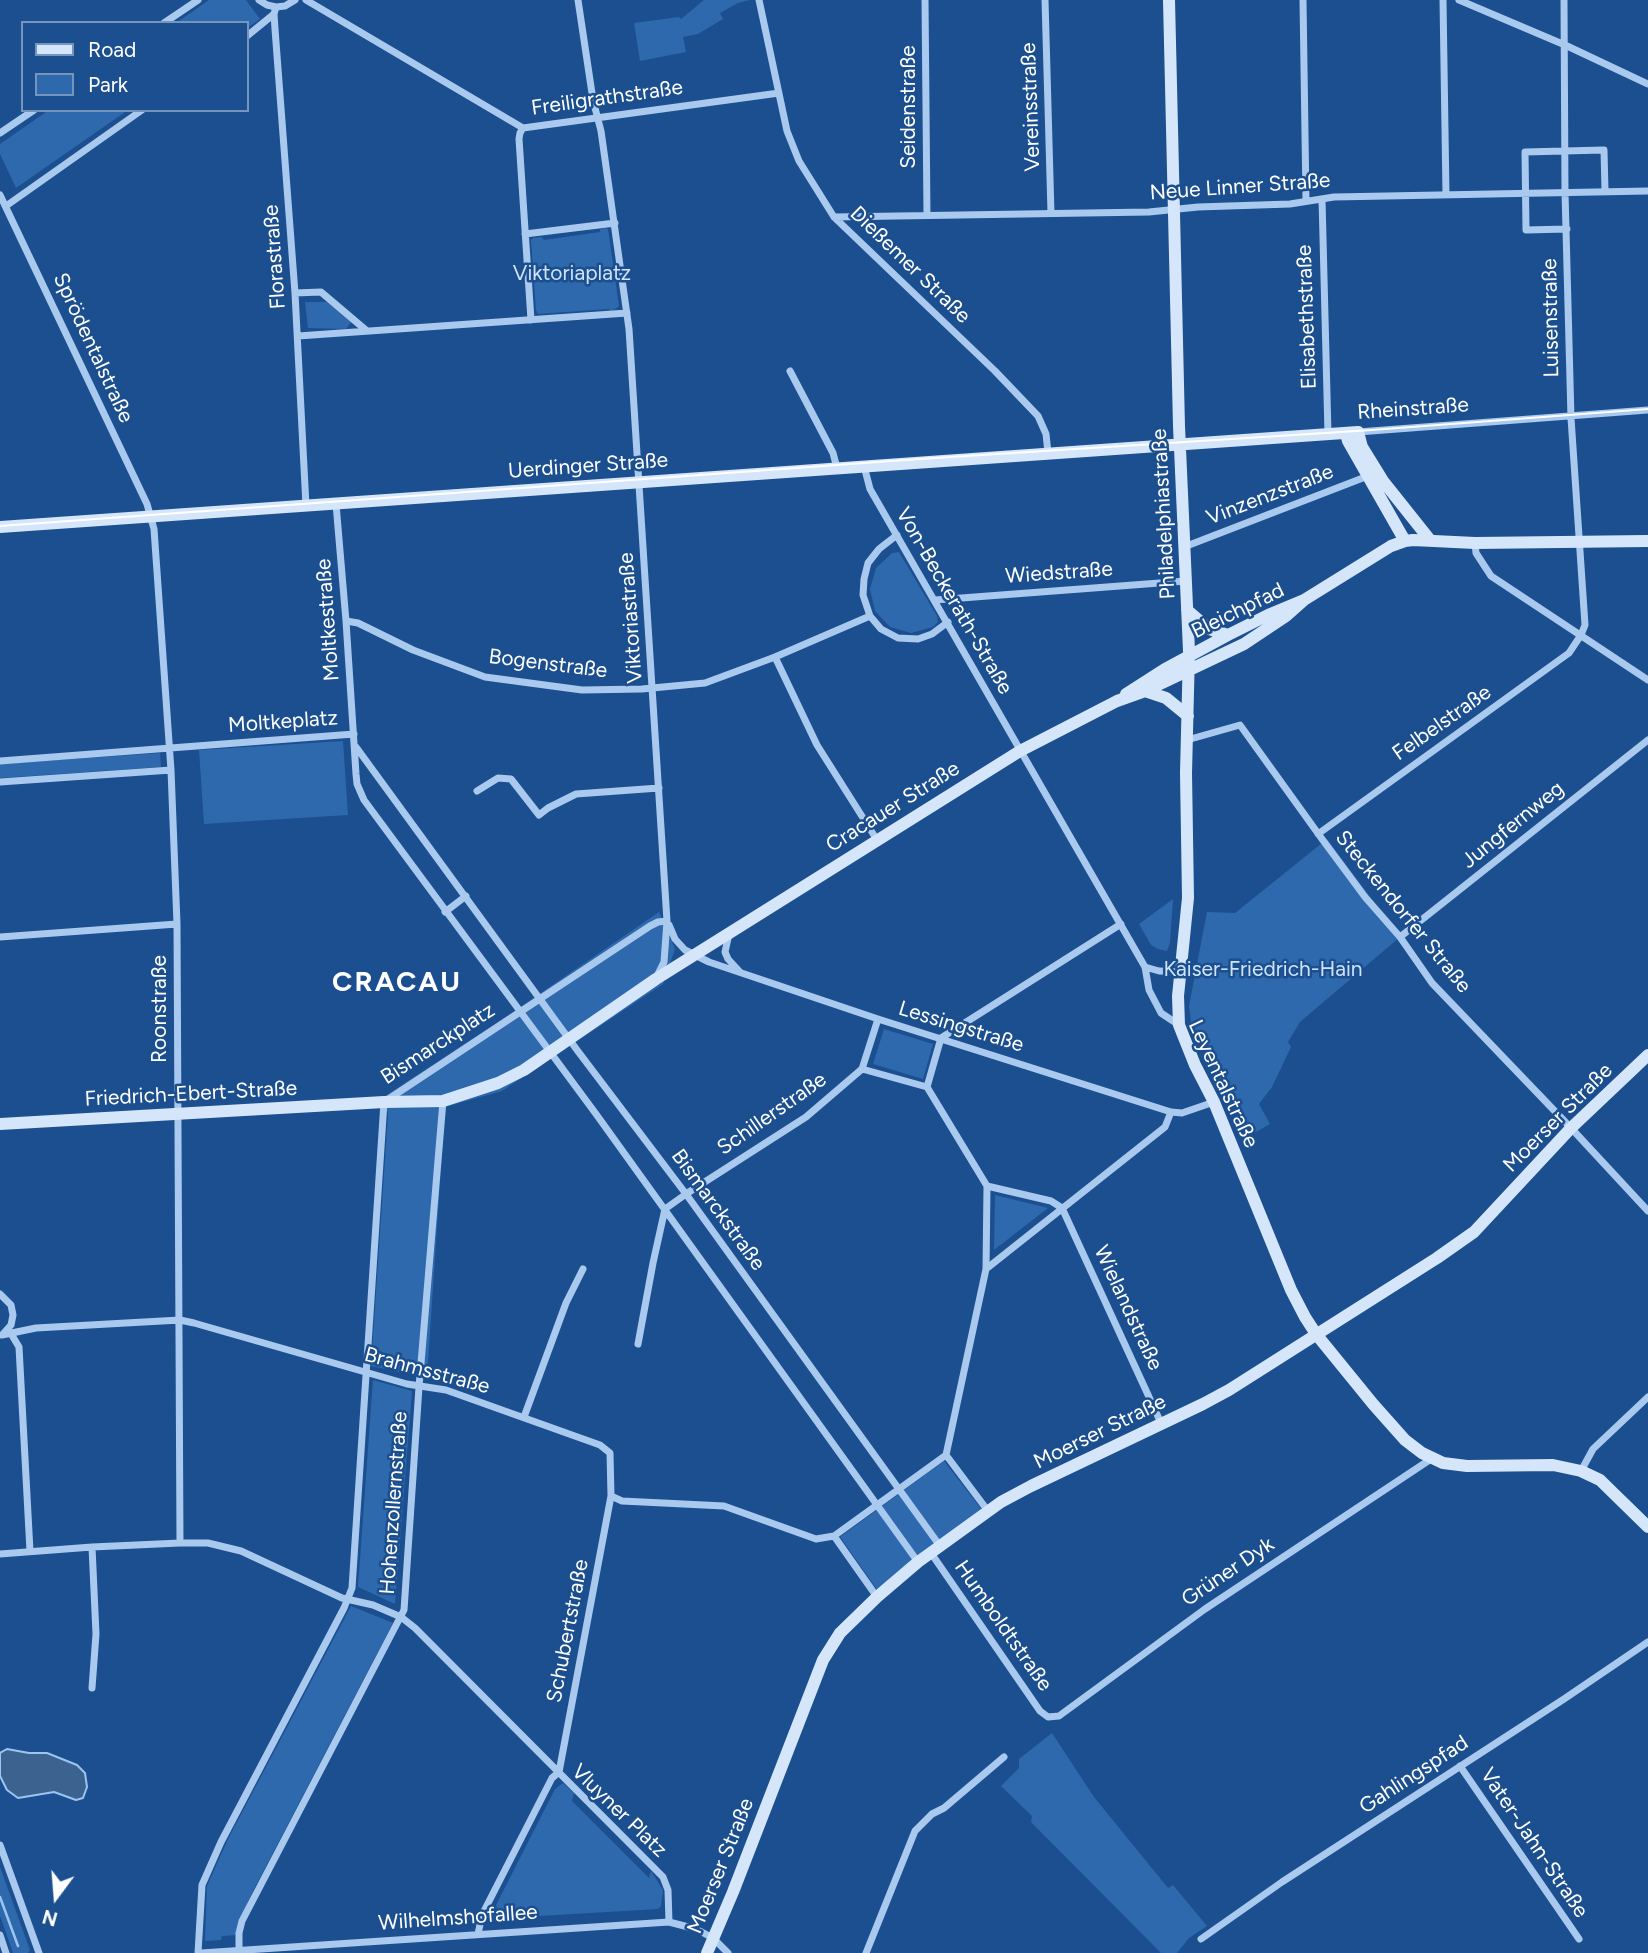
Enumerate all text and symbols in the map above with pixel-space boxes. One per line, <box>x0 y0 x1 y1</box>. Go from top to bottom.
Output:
legend <box>21 21 248 112</box>
text: Road <box>88 37 136 62</box>
street label: Vereinsstraße <box>1016 42 1046 172</box>
street label: Seidenstraße <box>896 45 922 169</box>
text: Park <box>88 72 128 97</box>
street label: Freiligrathstraße <box>530 75 684 121</box>
street label: Neue Linner Straße <box>1149 168 1331 206</box>
street label: Dießemer Straße <box>845 201 975 329</box>
street label: Florastraße <box>259 204 291 310</box>
street label: Elisabethstraße <box>1292 244 1322 390</box>
street label: Luisenstraße <box>1537 258 1565 378</box>
park label: Viktoriaplatz <box>513 261 631 287</box>
street label: Sprödentalstraße <box>47 269 139 427</box>
street label: Rheinstraße <box>1356 393 1470 425</box>
street label: Philadelphiastraße <box>1147 428 1181 600</box>
street label: Uerdinger Straße <box>507 448 669 484</box>
street label: Vinzenzstraße <box>1203 459 1337 531</box>
street label: Von-Beckerath-Straße <box>890 503 1018 699</box>
street label: Viktoriastraße <box>614 552 648 684</box>
street label: Wiedstraße <box>1004 557 1114 589</box>
street label: Moltkestraße <box>311 558 345 682</box>
street label: Bleichpfad <box>1188 578 1288 644</box>
street label: Bogenstraße <box>487 644 609 684</box>
street label: Felbelstraße <box>1388 680 1496 766</box>
street label: Moltkeplatz <box>227 706 339 738</box>
street label: Cracauer Straße <box>822 756 964 858</box>
street label: Jungfernweg <box>1457 776 1569 874</box>
street label: Steckendorfer Straße <box>1330 826 1476 998</box>
street label: Roonstraße <box>147 955 173 1063</box>
park label: Kaiser-Friedrich-Hain <box>1163 957 1363 983</box>
district label: CRACAU <box>333 966 461 1000</box>
street label: Lessingstraße <box>895 996 1027 1058</box>
street label: Bismarckplatz <box>376 998 500 1090</box>
street label: Leyentalstraße <box>1182 1016 1264 1152</box>
street label: Moerser Straße <box>1498 1058 1618 1178</box>
street label: Schillerstraße <box>713 1067 831 1161</box>
street label: Friedrich-Ebert-Straße <box>84 1076 298 1112</box>
street label: Bismarckstraße <box>666 1145 770 1275</box>
street label: Wielandstraße <box>1088 1242 1168 1374</box>
street label: Brahmsstraße <box>362 1342 492 1400</box>
street label: Moerser Straße <box>1030 1389 1170 1475</box>
street label: Hohenzollernstraße <box>375 1410 413 1596</box>
street label: Grüner Dyk <box>1177 1532 1279 1612</box>
street label: Humboldtstraße <box>949 1556 1057 1696</box>
street label: Schubertstraße <box>542 1557 594 1705</box>
street label: Gahlingspfad <box>1355 1730 1473 1820</box>
street label: Vluyner Platz <box>566 1759 672 1863</box>
street label: Vater-Jahn-Straße <box>1475 1763 1593 1923</box>
street label: Moerser Straße <box>682 1795 760 1937</box>
north arrow <box>21 1862 91 1932</box>
street label: Wilhelmshofallee <box>378 1900 538 1936</box>
text: N <box>40 1905 60 1931</box>

